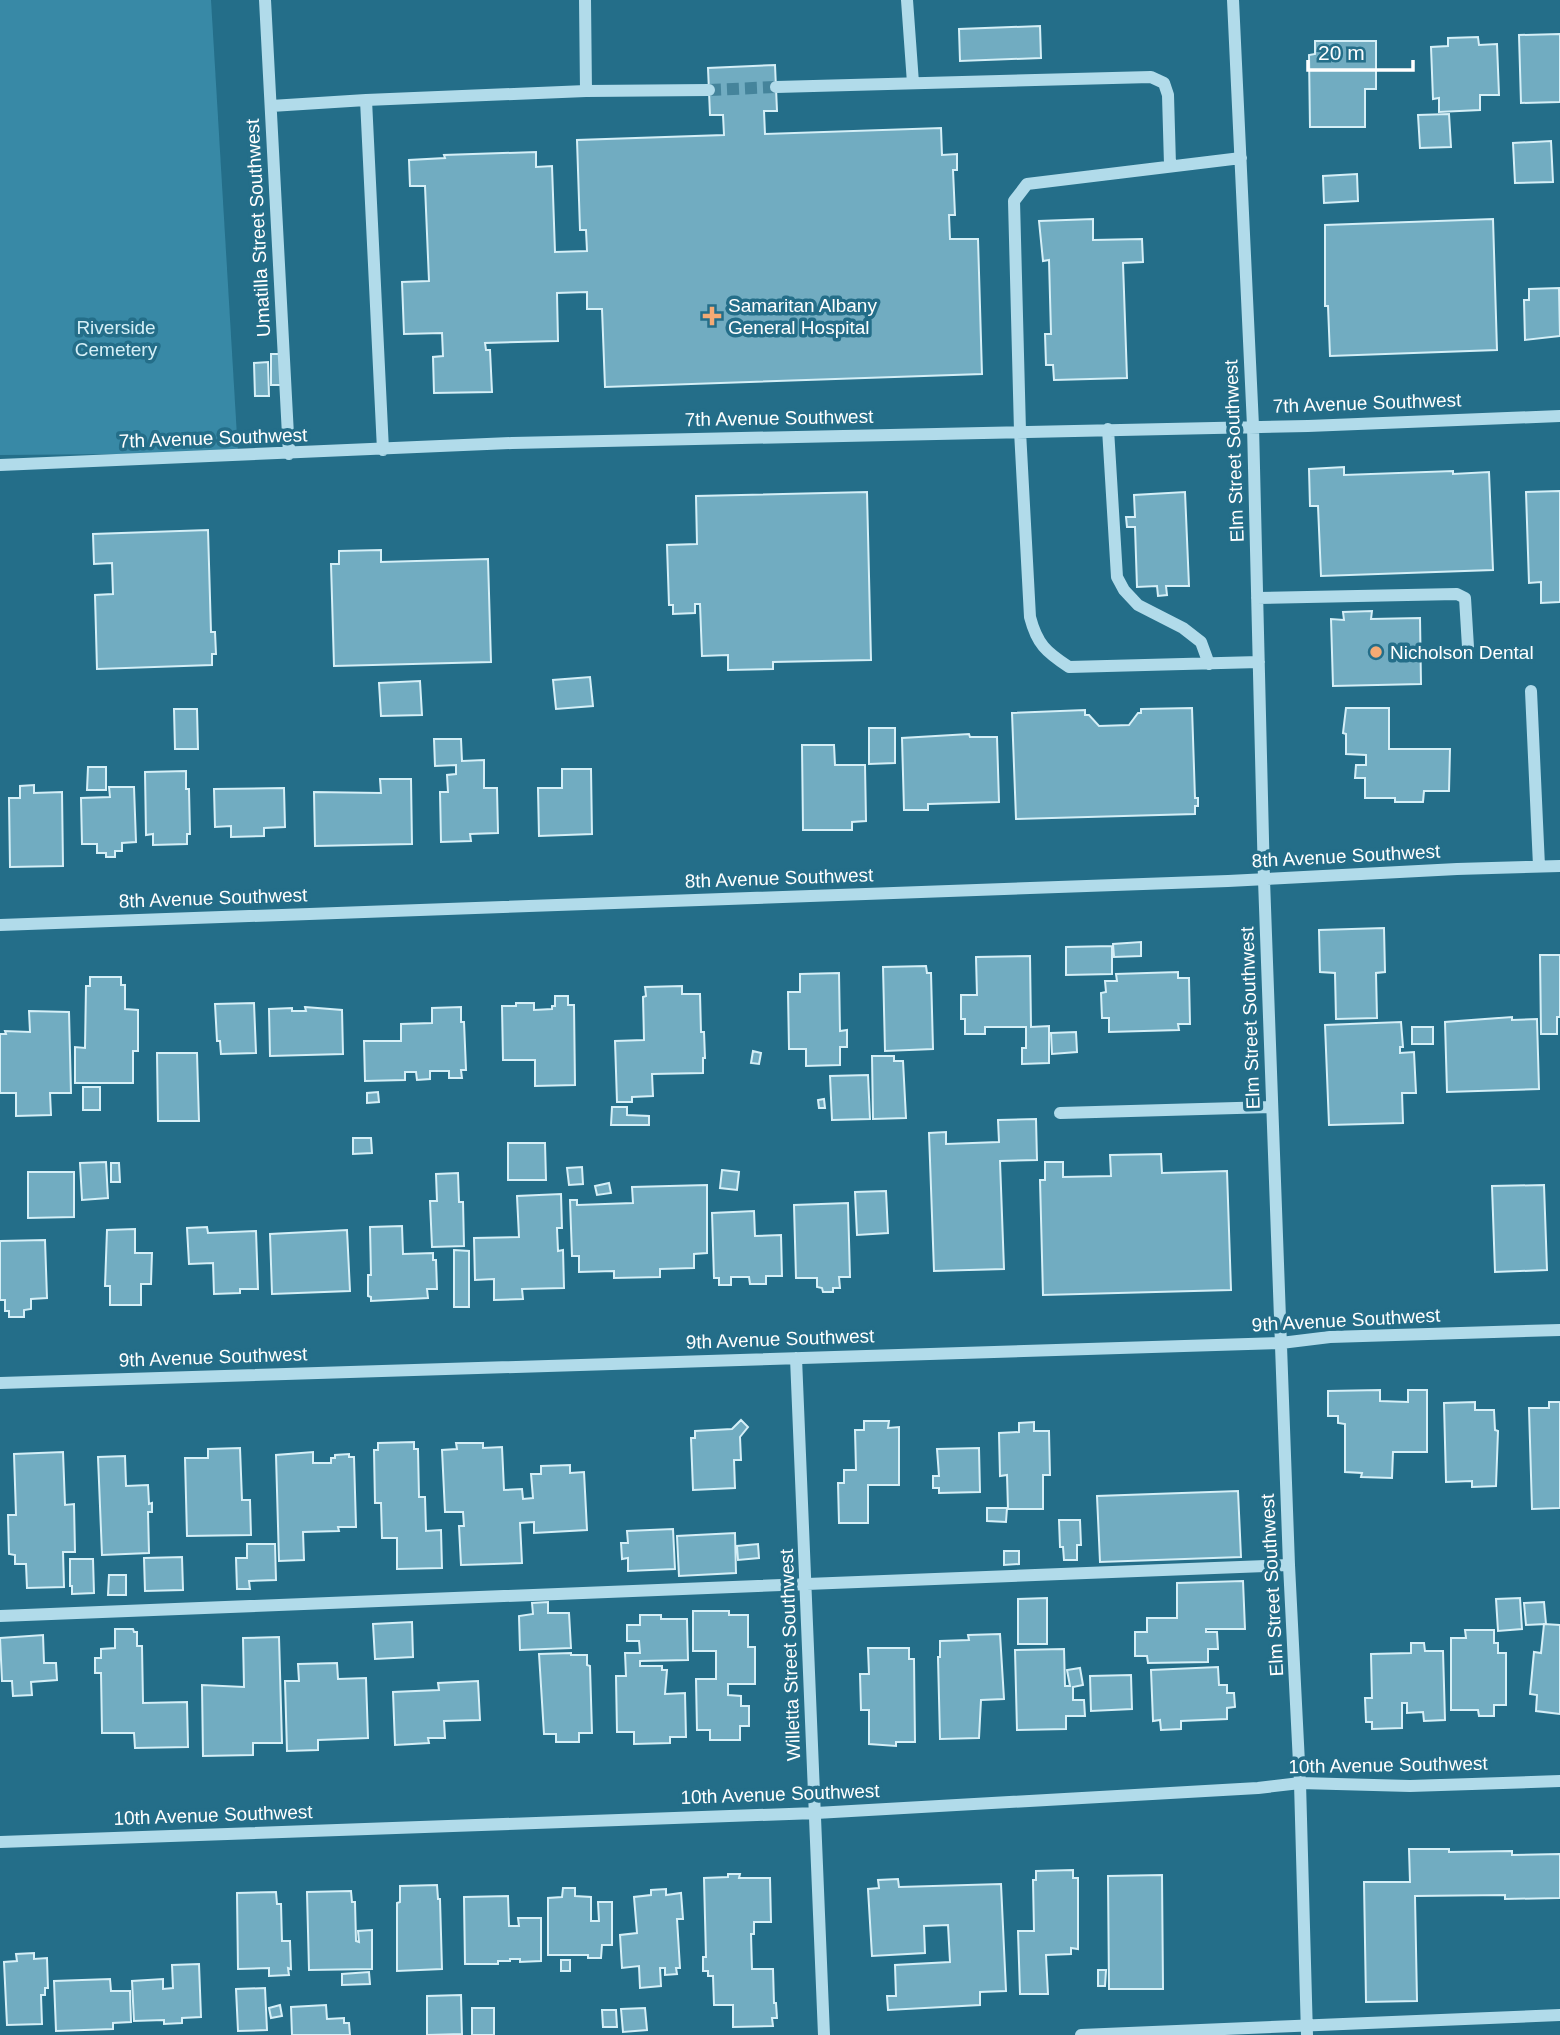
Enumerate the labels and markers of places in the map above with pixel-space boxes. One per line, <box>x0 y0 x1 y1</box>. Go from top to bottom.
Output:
place label: Samaritan Albany General Hospital <box>728 295 877 338</box>
marker: Samaritan Albany General Hospital <box>702 306 722 326</box>
place label: Nicholson Dental <box>1390 642 1534 663</box>
marker: Nicholson Dental <box>1368 644 1384 660</box>

